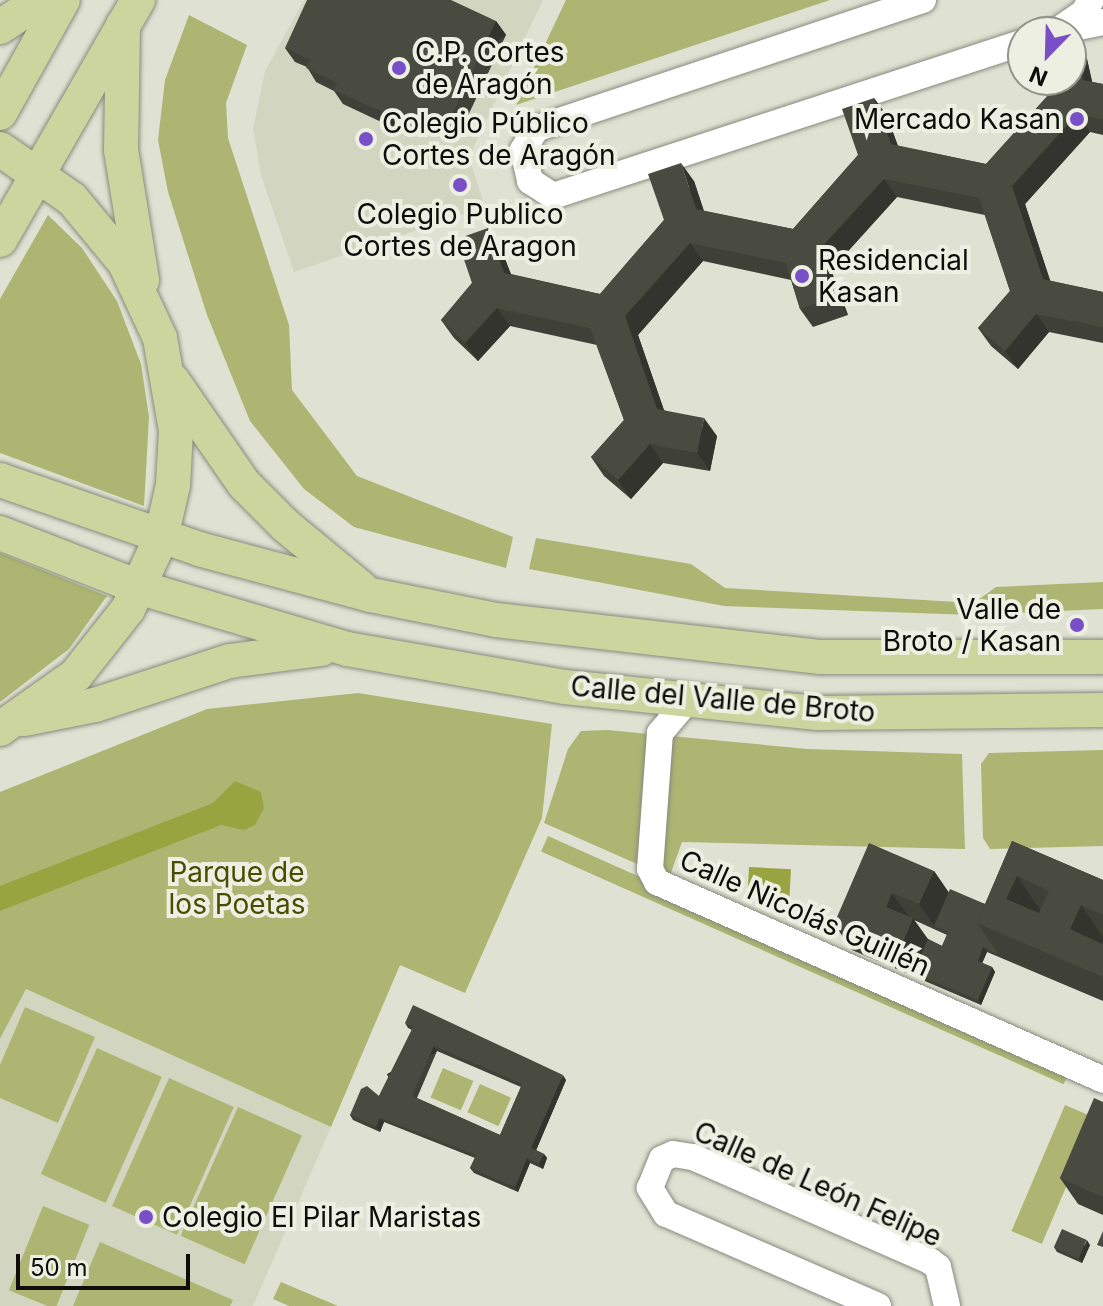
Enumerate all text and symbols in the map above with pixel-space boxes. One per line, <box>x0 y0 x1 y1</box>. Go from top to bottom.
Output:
north arrow <box>1007 16 1087 96</box>
place label: C.P. Cortes de Aragón <box>415 35 565 101</box>
marker: C.P. Cortes de Aragón <box>390 59 408 77</box>
text: N <box>1026 61 1051 91</box>
place label: Mercado Kasan <box>854 102 1061 136</box>
place label: Colegio Público Cortes de Aragón <box>382 106 616 172</box>
marker: Mercado Kasan <box>1068 110 1086 128</box>
marker: Colegio Público Cortes de Aragón <box>357 130 375 148</box>
marker: Colegio Publico Cortes de Aragon <box>451 176 469 194</box>
place label: Colegio Publico Cortes de Aragon <box>343 197 577 263</box>
place label: Residencial Kasan <box>818 243 969 309</box>
marker: Residencial Kasan <box>793 267 811 285</box>
place label: Valle de Broto / Kasan <box>883 592 1061 658</box>
marker: Valle de Broto / Kasan <box>1068 616 1086 634</box>
street label: Calle del Valle de Broto <box>569 669 877 729</box>
street label: Calle Nicolás Guillén <box>675 843 935 983</box>
park label: Parque de los Poetas <box>169 855 305 921</box>
street label: Calle de León Felipe <box>689 1114 947 1254</box>
place label: Colegio El Pilar Maristas <box>162 1200 481 1234</box>
marker: Colegio El Pilar Maristas <box>137 1208 155 1226</box>
scale bar <box>20 1238 194 1288</box>
text: 50 m <box>30 1253 88 1282</box>

